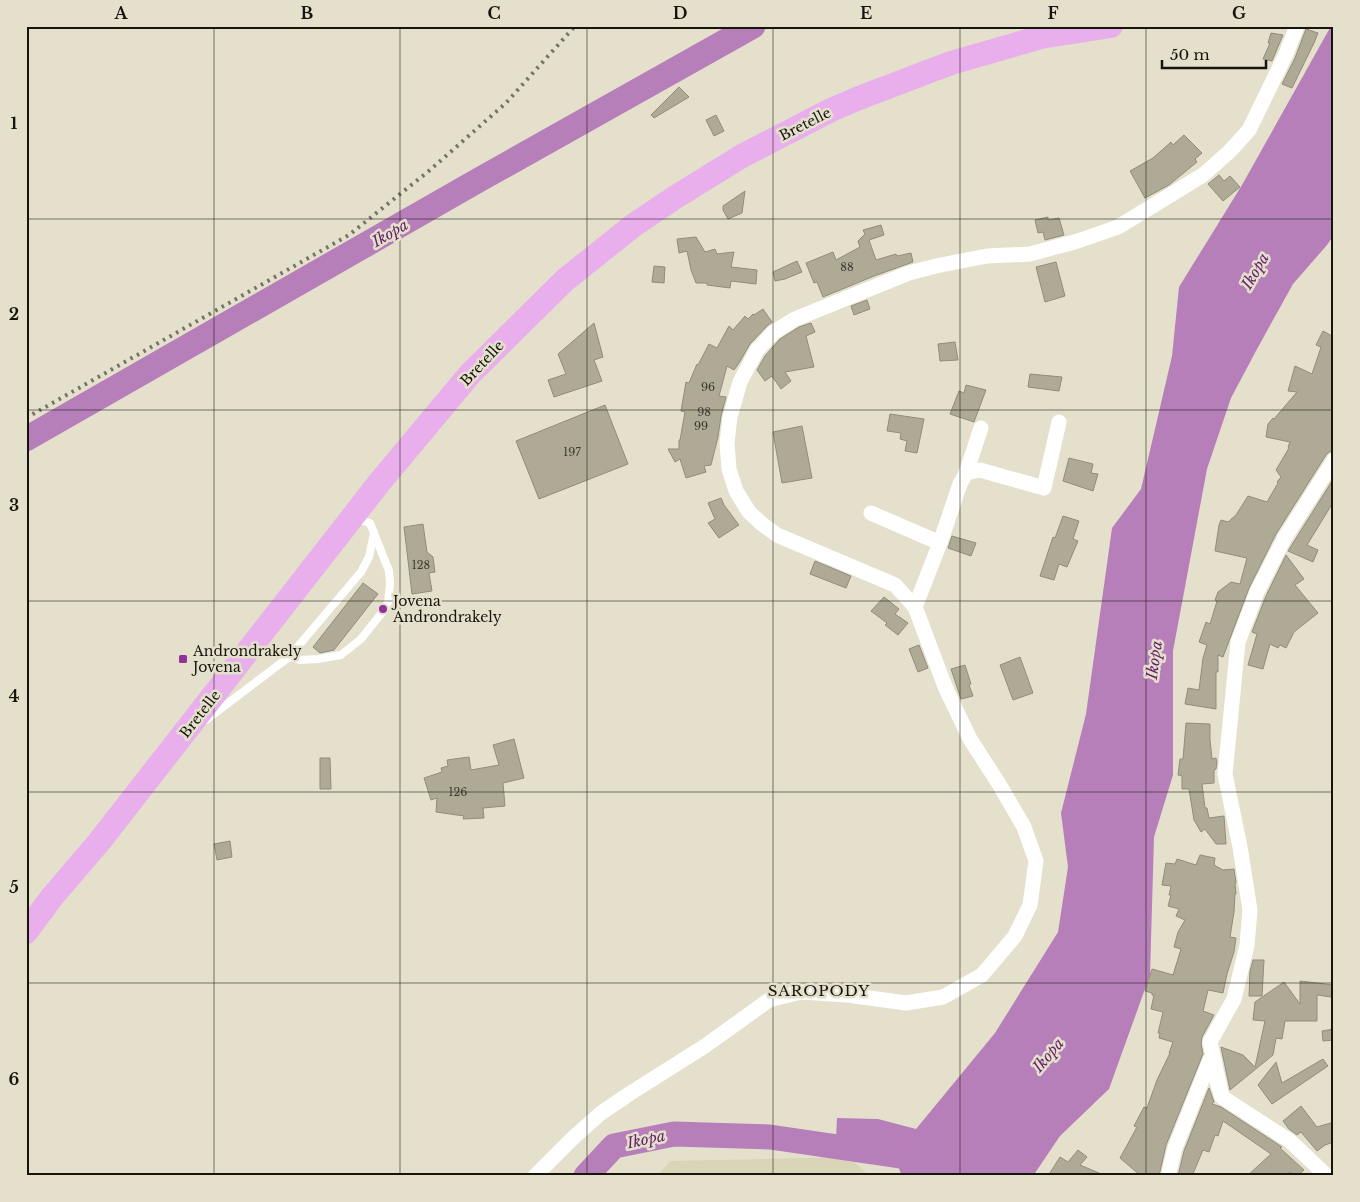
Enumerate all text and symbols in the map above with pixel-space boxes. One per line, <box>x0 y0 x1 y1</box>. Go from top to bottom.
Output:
text: A <box>114 3 129 23</box>
text: B <box>301 3 314 23</box>
text: C <box>487 3 501 23</box>
text: D <box>673 3 687 23</box>
text: E <box>860 3 872 23</box>
text: F <box>1047 3 1059 23</box>
text: G <box>1232 3 1246 23</box>
scale bar <box>1162 38 1266 70</box>
text: 50 m <box>1170 45 1210 64</box>
street label: Bretelle <box>776 103 834 145</box>
text: 1 <box>11 113 18 133</box>
water label: Ikopa <box>368 215 411 251</box>
water label: Ikopa <box>1237 250 1273 293</box>
house number: 88 <box>840 260 854 274</box>
text: 2 <box>9 304 19 324</box>
street label: Bretelle <box>456 336 508 390</box>
house number: 96 <box>701 380 715 394</box>
house number: 98 <box>697 405 711 419</box>
house number: 99 <box>694 419 708 433</box>
house number: 197 <box>563 445 581 459</box>
text: 3 <box>9 495 19 515</box>
house number: 128 <box>412 558 430 572</box>
place label: Jovena Androndrakely <box>391 592 502 626</box>
marker: Jovena Androndrakely <box>377 603 389 615</box>
water label: Ikopa <box>1142 640 1166 681</box>
place label: Androndrakely Jovena <box>191 642 302 676</box>
marker: Androndrakely Jovena <box>177 653 189 665</box>
text: 4 <box>9 686 19 706</box>
street label: Bretelle <box>176 686 224 742</box>
house number: 126 <box>449 785 467 799</box>
text: 5 <box>9 877 19 897</box>
district label: SAROPODY <box>768 981 870 1000</box>
water label: Ikopa <box>1028 1034 1068 1077</box>
text: 6 <box>9 1069 20 1089</box>
water label: Ikopa <box>624 1126 667 1153</box>

